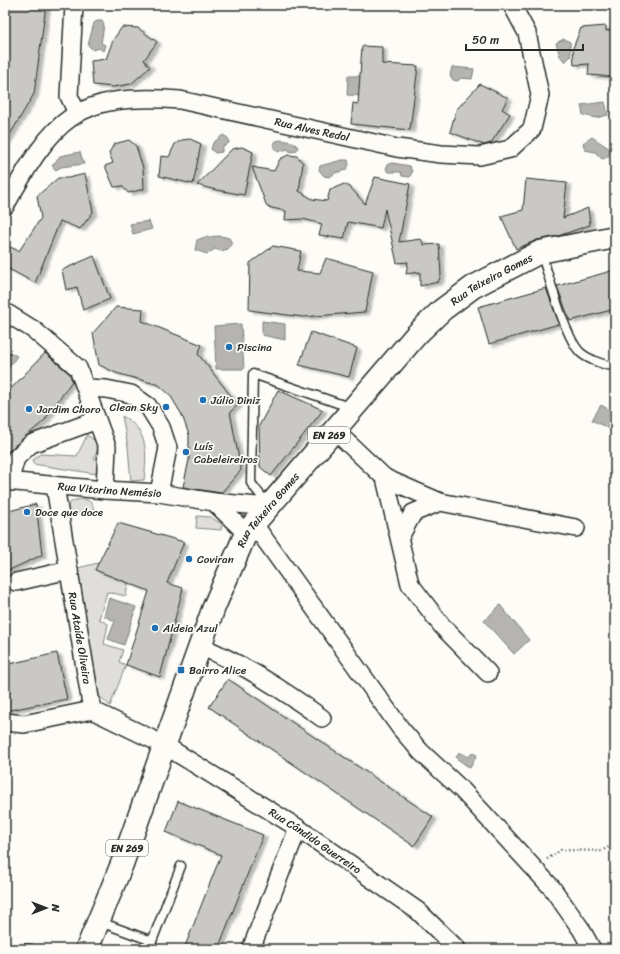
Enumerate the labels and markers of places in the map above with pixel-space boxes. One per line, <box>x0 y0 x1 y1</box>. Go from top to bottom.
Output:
place label: Piscina <box>237 338 272 357</box>
marker: Piscina <box>224 342 234 352</box>
place label: Júlio Diniz <box>210 391 261 410</box>
marker: Júlio Diniz <box>198 395 208 405</box>
place label: Clean Sky <box>110 398 158 417</box>
place label: Jardim Choro <box>36 400 101 419</box>
marker: Clean Sky <box>161 402 171 412</box>
marker: Jardim Choro <box>24 404 34 414</box>
place label: Luís Cabeleireiros <box>194 437 259 469</box>
marker: Luís Cabeleireiros <box>181 447 191 457</box>
place label: Doce que doce <box>35 503 104 522</box>
marker: Doce que doce <box>22 507 32 517</box>
place label: Coviran <box>197 550 234 569</box>
marker: Coviran <box>184 554 194 564</box>
place label: Aldeia Azul <box>162 619 219 638</box>
marker: Aldeia Azul <box>150 623 160 633</box>
place label: Bairro Alice <box>189 661 247 680</box>
marker: Bairro Alice <box>176 665 186 675</box>

